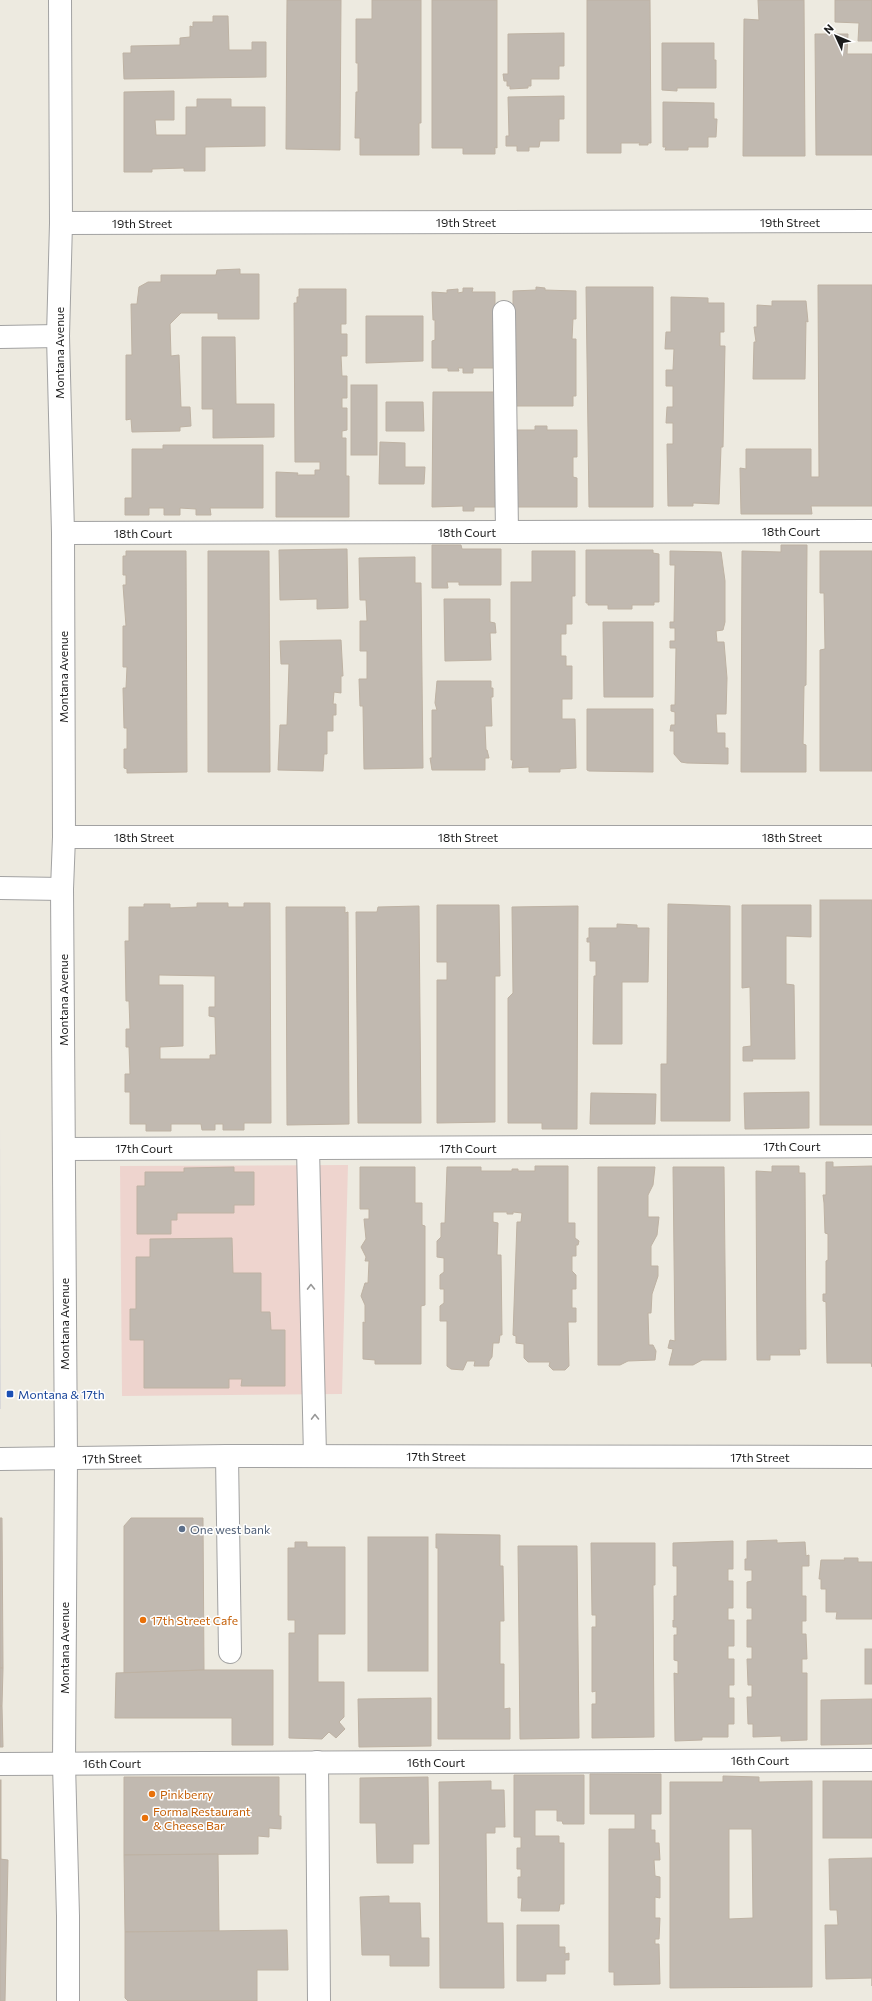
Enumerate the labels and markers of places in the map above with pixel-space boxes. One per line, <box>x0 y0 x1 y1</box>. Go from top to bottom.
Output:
place label: Montana & 17th <box>18 1387 105 1401</box>
marker: Montana & 17th <box>5 1389 15 1399</box>
place label: One west bank <box>190 1522 271 1536</box>
marker: One west bank <box>177 1524 187 1534</box>
place label: 17th Street Cafe <box>151 1613 238 1627</box>
marker: 17th Street Cafe <box>138 1615 148 1625</box>
place label: Pinkberry <box>160 1787 213 1801</box>
marker: Pinkberry <box>147 1789 157 1799</box>
place label: Forma Restaurant & Cheese Bar <box>153 1804 251 1832</box>
marker: Forma Restaurant & Cheese Bar <box>140 1813 150 1823</box>

